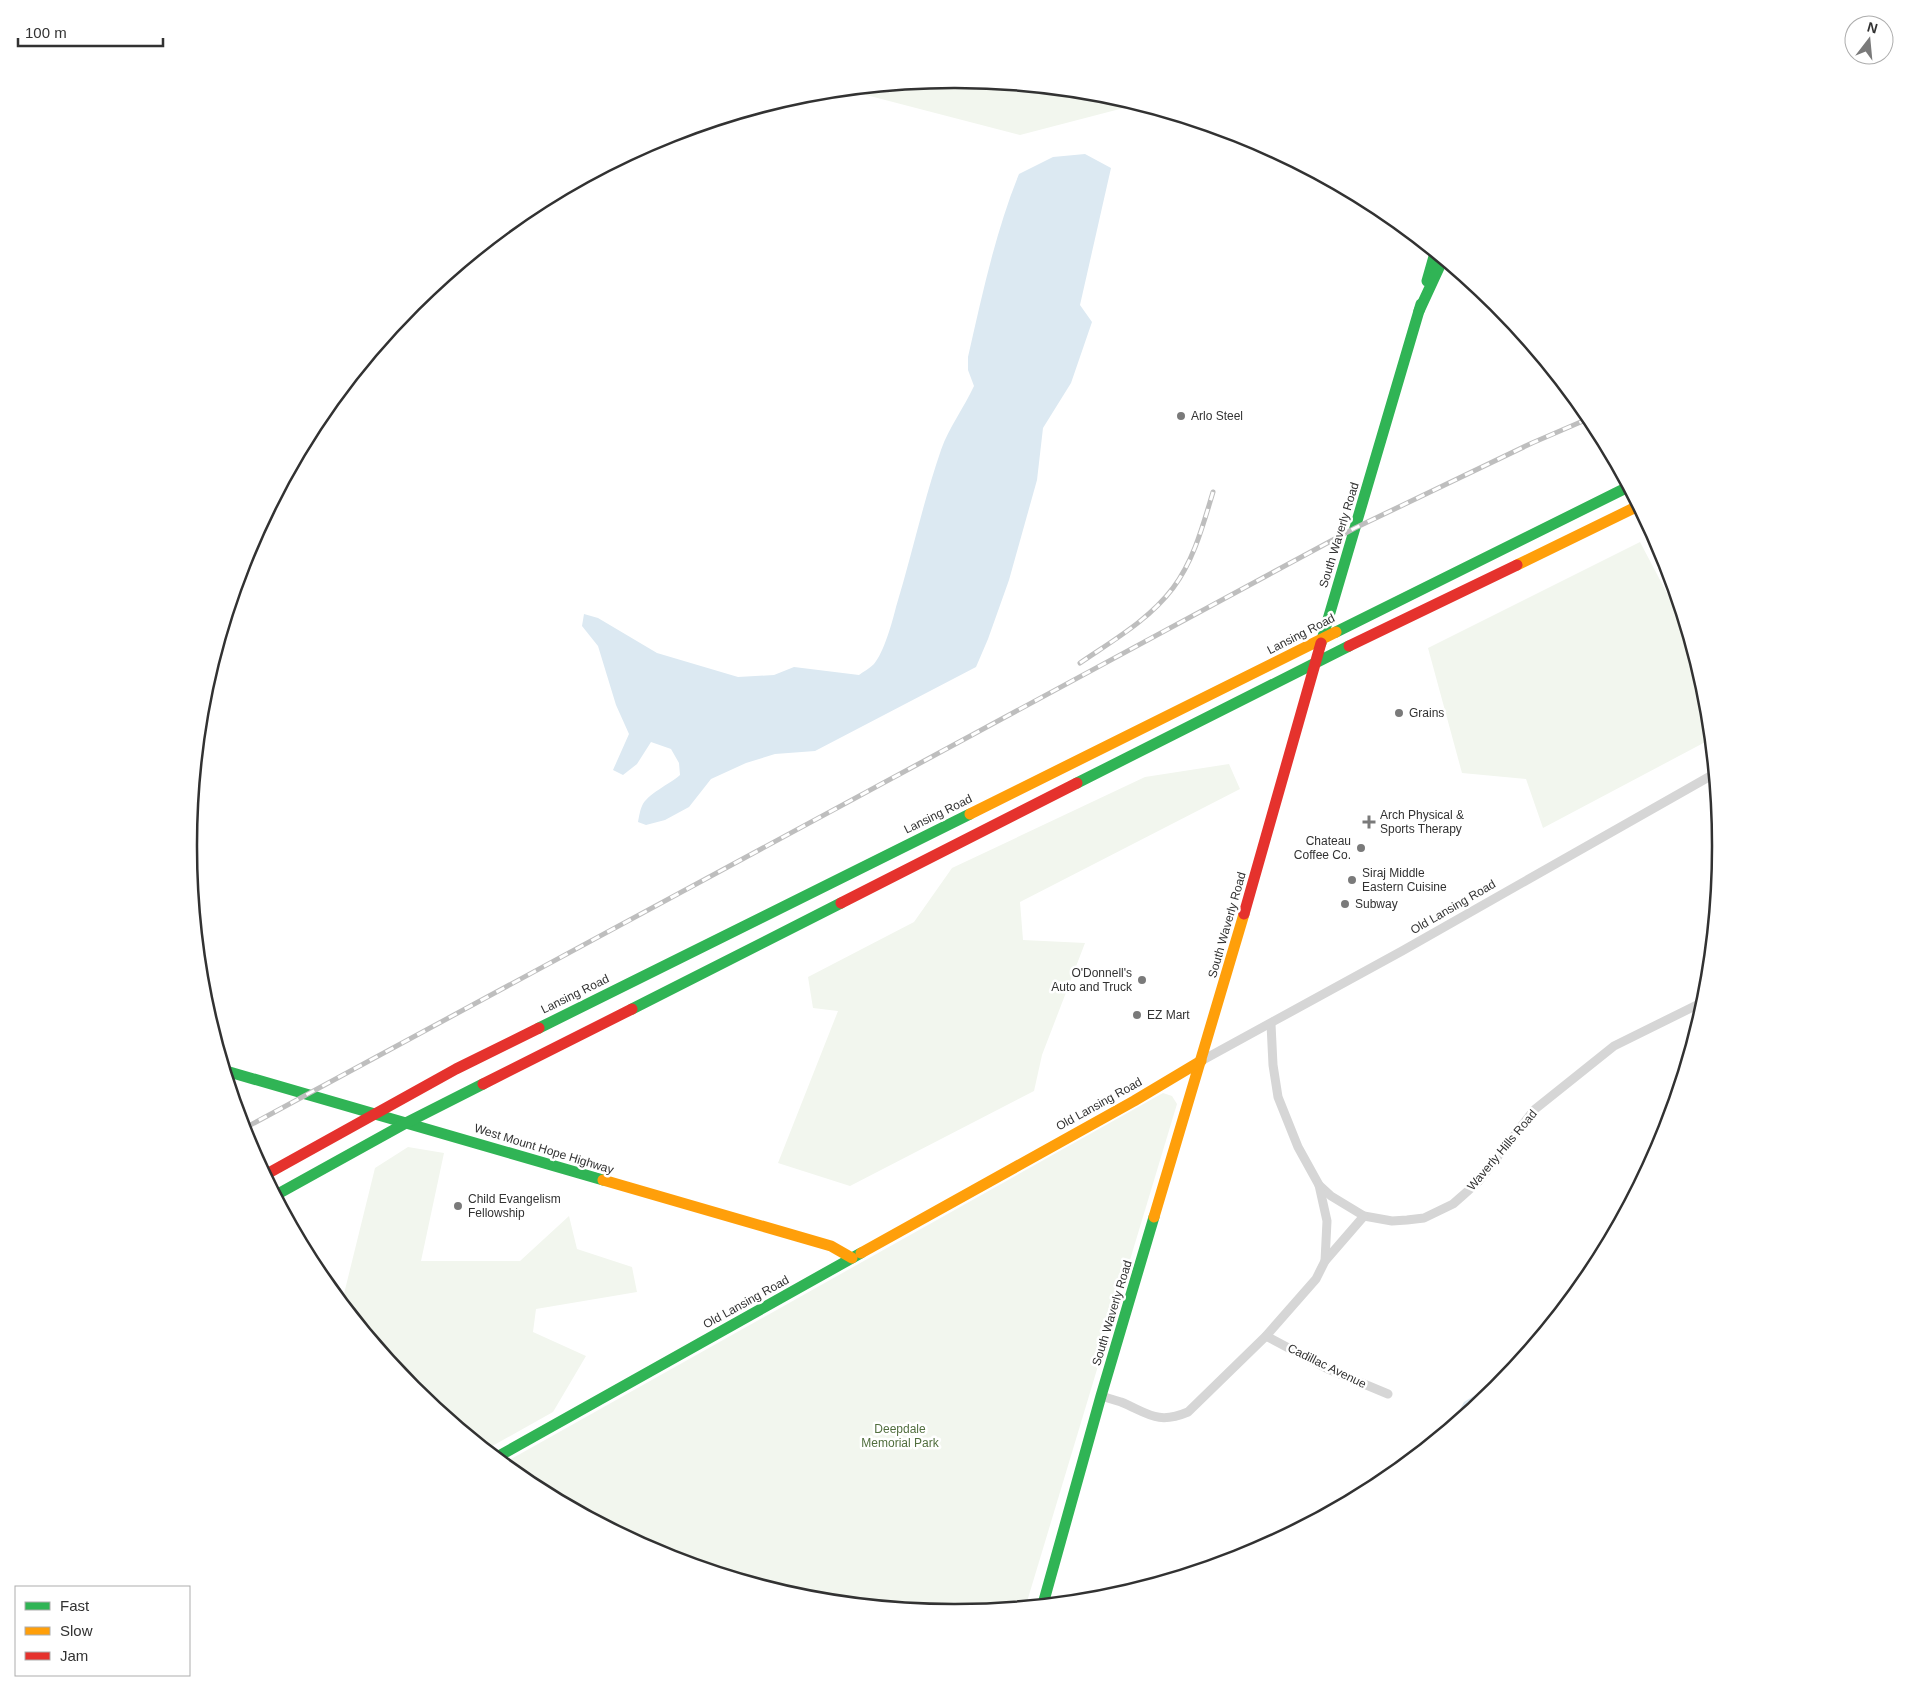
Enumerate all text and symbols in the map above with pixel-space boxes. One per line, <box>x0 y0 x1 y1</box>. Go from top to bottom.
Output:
scale bar <box>18 15 162 47</box>
north arrow <box>1844 15 1894 65</box>
text: N <box>1866 18 1880 37</box>
text: 100 m <box>25 24 67 41</box>
place label: Arlo Steel <box>1191 409 1243 423</box>
marker: Arlo Steel <box>1175 410 1187 422</box>
street label: South Waverly Road <box>1316 481 1362 589</box>
street label: Lansing Road <box>1265 611 1337 657</box>
place label: Grains <box>1409 706 1444 720</box>
marker: Grains <box>1393 707 1405 719</box>
street label: Lansing Road <box>902 791 974 837</box>
place label: Arch Physical & Sports Therapy <box>1380 808 1464 836</box>
marker: Arch Physical & Sports Therapy <box>1362 815 1376 829</box>
place label: Chateau Coffee Co. <box>1294 834 1351 862</box>
marker: Chateau Coffee Co. <box>1355 842 1367 854</box>
place label: Siraj Middle Eastern Cuisine <box>1362 866 1447 894</box>
street label: South Waverly Road <box>1205 870 1249 980</box>
marker: Siraj Middle Eastern Cuisine <box>1346 874 1358 886</box>
street label: Old Lansing Road <box>1408 877 1498 937</box>
place label: Subway <box>1355 897 1398 911</box>
marker: Subway <box>1339 898 1351 910</box>
place label: O'Donnell's Auto and Truck <box>1051 966 1133 994</box>
street label: Lansing Road <box>539 971 611 1017</box>
marker: O'Donnell's Auto and Truck <box>1136 974 1148 986</box>
place label: EZ Mart <box>1147 1008 1190 1022</box>
marker: EZ Mart <box>1131 1009 1143 1021</box>
street label: Old Lansing Road <box>1054 1075 1144 1133</box>
street label: Waverly Hills Road <box>1464 1107 1540 1193</box>
street label: West Mount Hope Highway <box>473 1121 615 1177</box>
place label: Child Evangelism Fellowship <box>468 1192 561 1220</box>
marker: Child Evangelism Fellowship <box>452 1200 464 1212</box>
street label: South Waverly Road <box>1089 1259 1135 1367</box>
street label: Old Lansing Road <box>701 1273 791 1331</box>
street label: Cadillac Avenue <box>1285 1341 1369 1391</box>
park label: Deepdale Memorial Park <box>861 1422 940 1450</box>
legend <box>15 1586 190 1676</box>
text: Fast <box>60 1597 90 1614</box>
text: Slow <box>60 1622 93 1639</box>
text: Jam <box>60 1647 88 1664</box>

